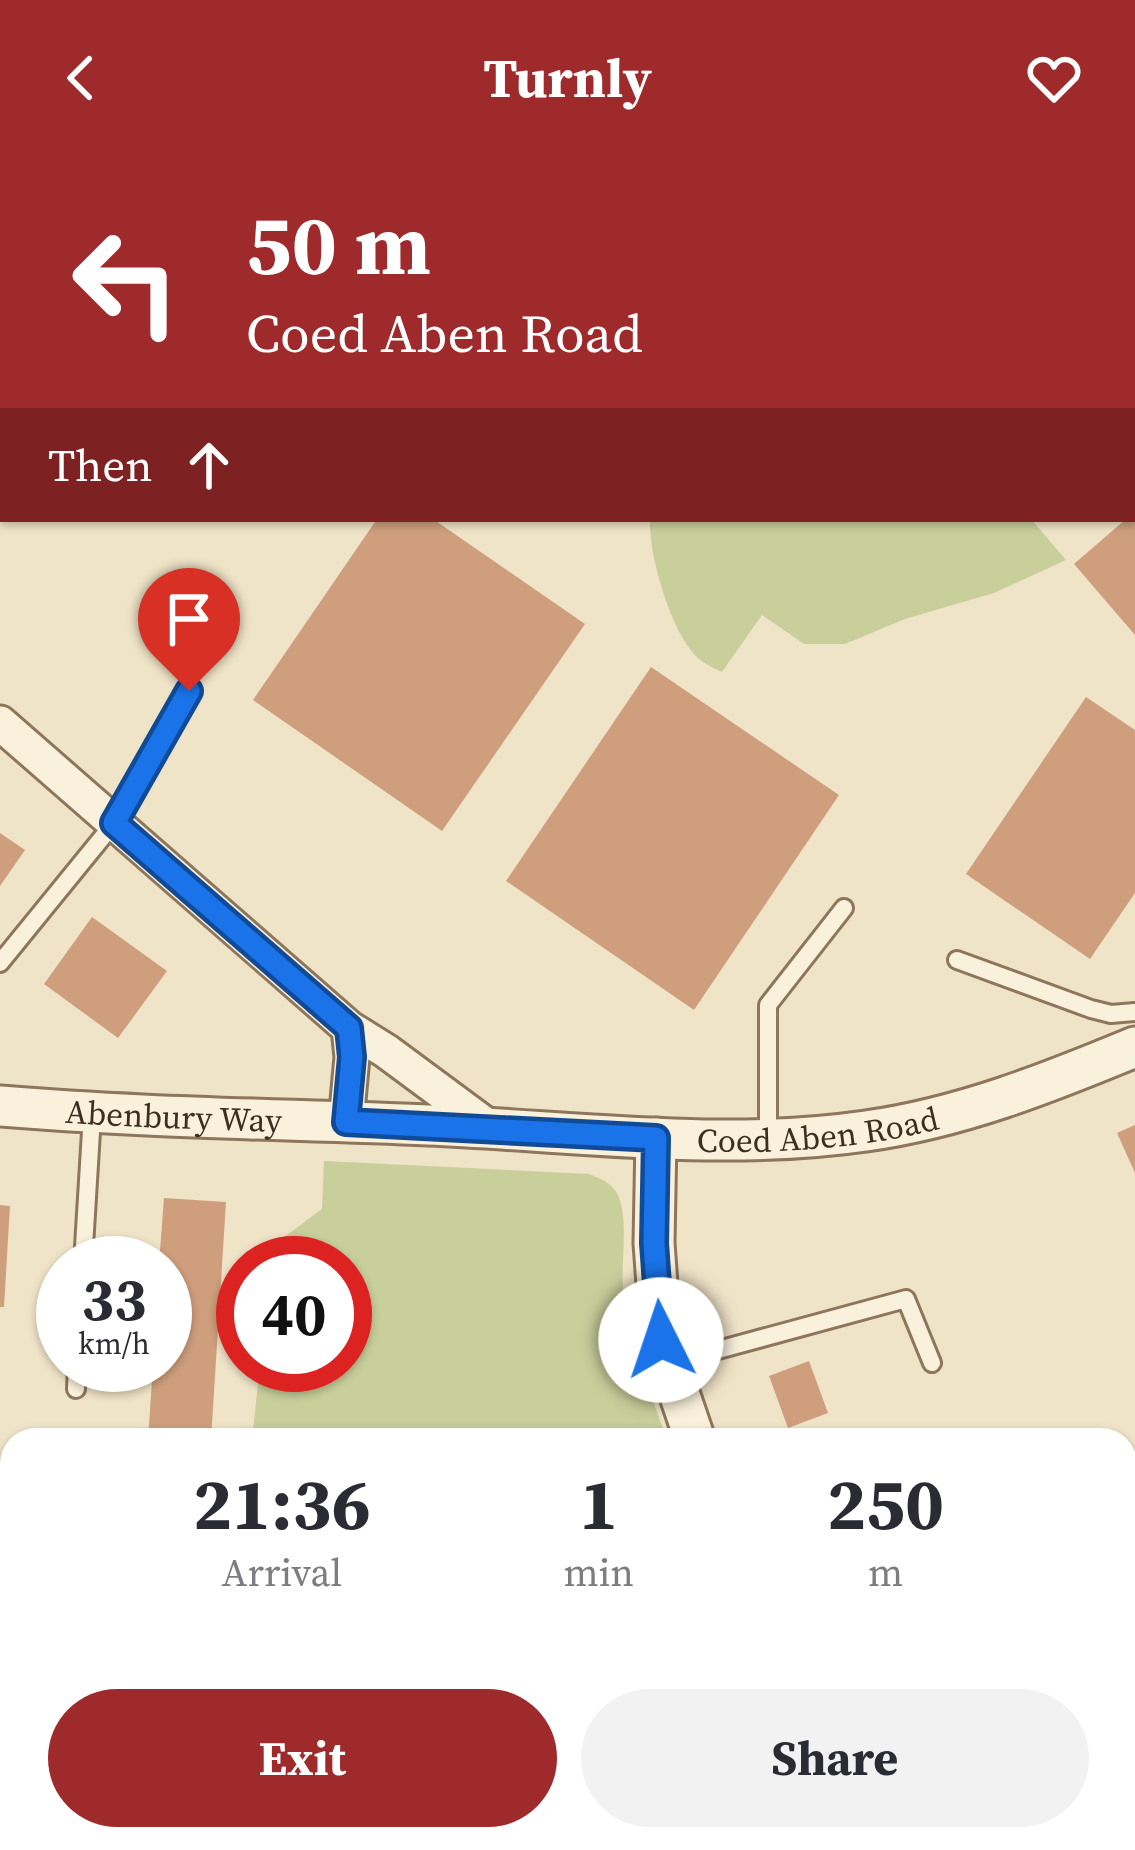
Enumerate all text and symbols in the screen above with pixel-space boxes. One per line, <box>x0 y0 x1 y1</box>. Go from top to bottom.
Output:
text: Turnly <box>483 41 652 115</box>
icon: back <box>48 45 114 111</box>
icon: heart <box>1021 45 1087 111</box>
text: 50 m <box>246 187 431 302</box>
icon: left <box>48 204 204 360</box>
text: Coed Aben Road <box>246 296 643 370</box>
icon: ahead <box>176 432 242 498</box>
text: Then <box>48 434 152 496</box>
pin <box>138 568 240 691</box>
icon: arrive <box>156 586 222 652</box>
street label: Abenbury Way <box>64 1088 283 1142</box>
street label: Coed Aben Road <box>697 1095 943 1163</box>
speed limit sign: 40 <box>216 1236 372 1392</box>
text: 33 <box>81 1258 147 1340</box>
position arrow <box>598 1277 724 1403</box>
text: km/h <box>78 1323 150 1364</box>
text: 21:36 <box>193 1454 371 1553</box>
text: 1 <box>579 1454 618 1553</box>
text: 250 <box>827 1454 944 1553</box>
text: Arrival <box>222 1546 342 1599</box>
text: min <box>564 1546 634 1599</box>
text: m <box>868 1546 903 1599</box>
button: Exit <box>48 1689 557 1827</box>
button: Share <box>581 1689 1089 1827</box>

